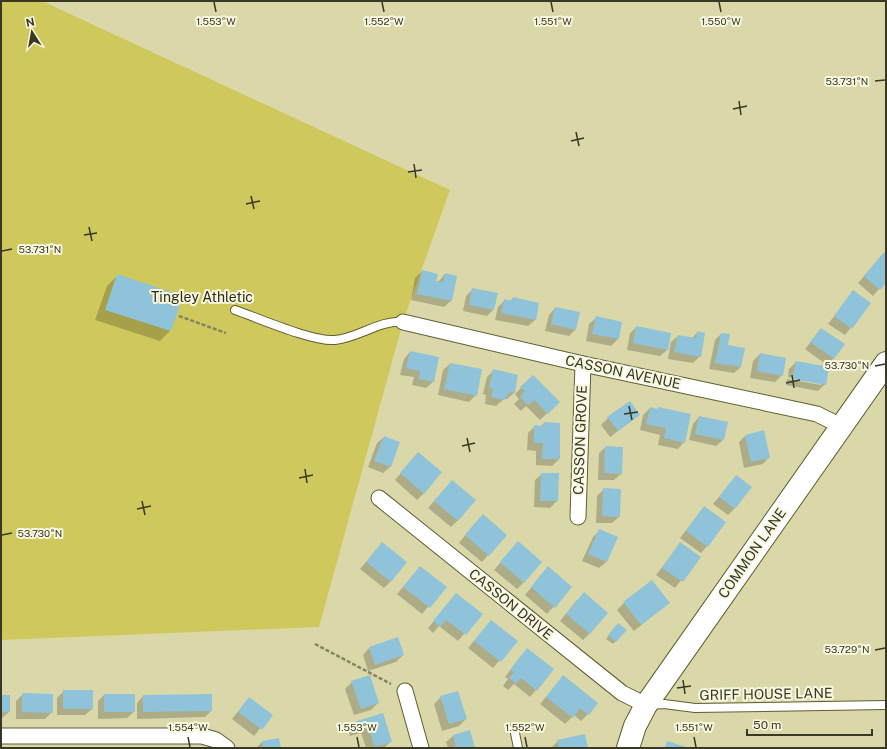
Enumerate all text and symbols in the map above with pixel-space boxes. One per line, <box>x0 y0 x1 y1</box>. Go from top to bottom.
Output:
north arrow <box>12 12 52 52</box>
text: N <box>25 15 35 29</box>
text: 1.553°W <box>196 15 236 27</box>
text: 1.552°W <box>364 15 404 27</box>
text: 1.551°W <box>534 15 572 27</box>
text: 1.550°W <box>701 15 741 27</box>
text: 53.731°N <box>826 75 868 87</box>
text: 53.731°N <box>19 243 61 255</box>
park label: Tingley Athletic <box>151 289 253 305</box>
street label: CASSON AVENUE <box>564 352 682 392</box>
text: 53.730°N <box>825 359 869 371</box>
street label: CASSON GROVE <box>570 385 590 495</box>
street label: COMMON LANE <box>715 505 789 601</box>
text: 53.730°N <box>18 527 62 539</box>
street label: CASSON DRIVE <box>466 565 556 643</box>
text: 53.729°N <box>825 643 869 655</box>
street label: GRIFF HOUSE LANE <box>699 685 833 703</box>
scale bar <box>747 711 872 737</box>
text: 50 m <box>753 718 781 732</box>
text: 1.554°W <box>168 721 208 733</box>
text: 1.553°W <box>337 721 377 733</box>
text: 1.552°W <box>505 721 545 733</box>
text: 1.551°W <box>675 721 713 733</box>

